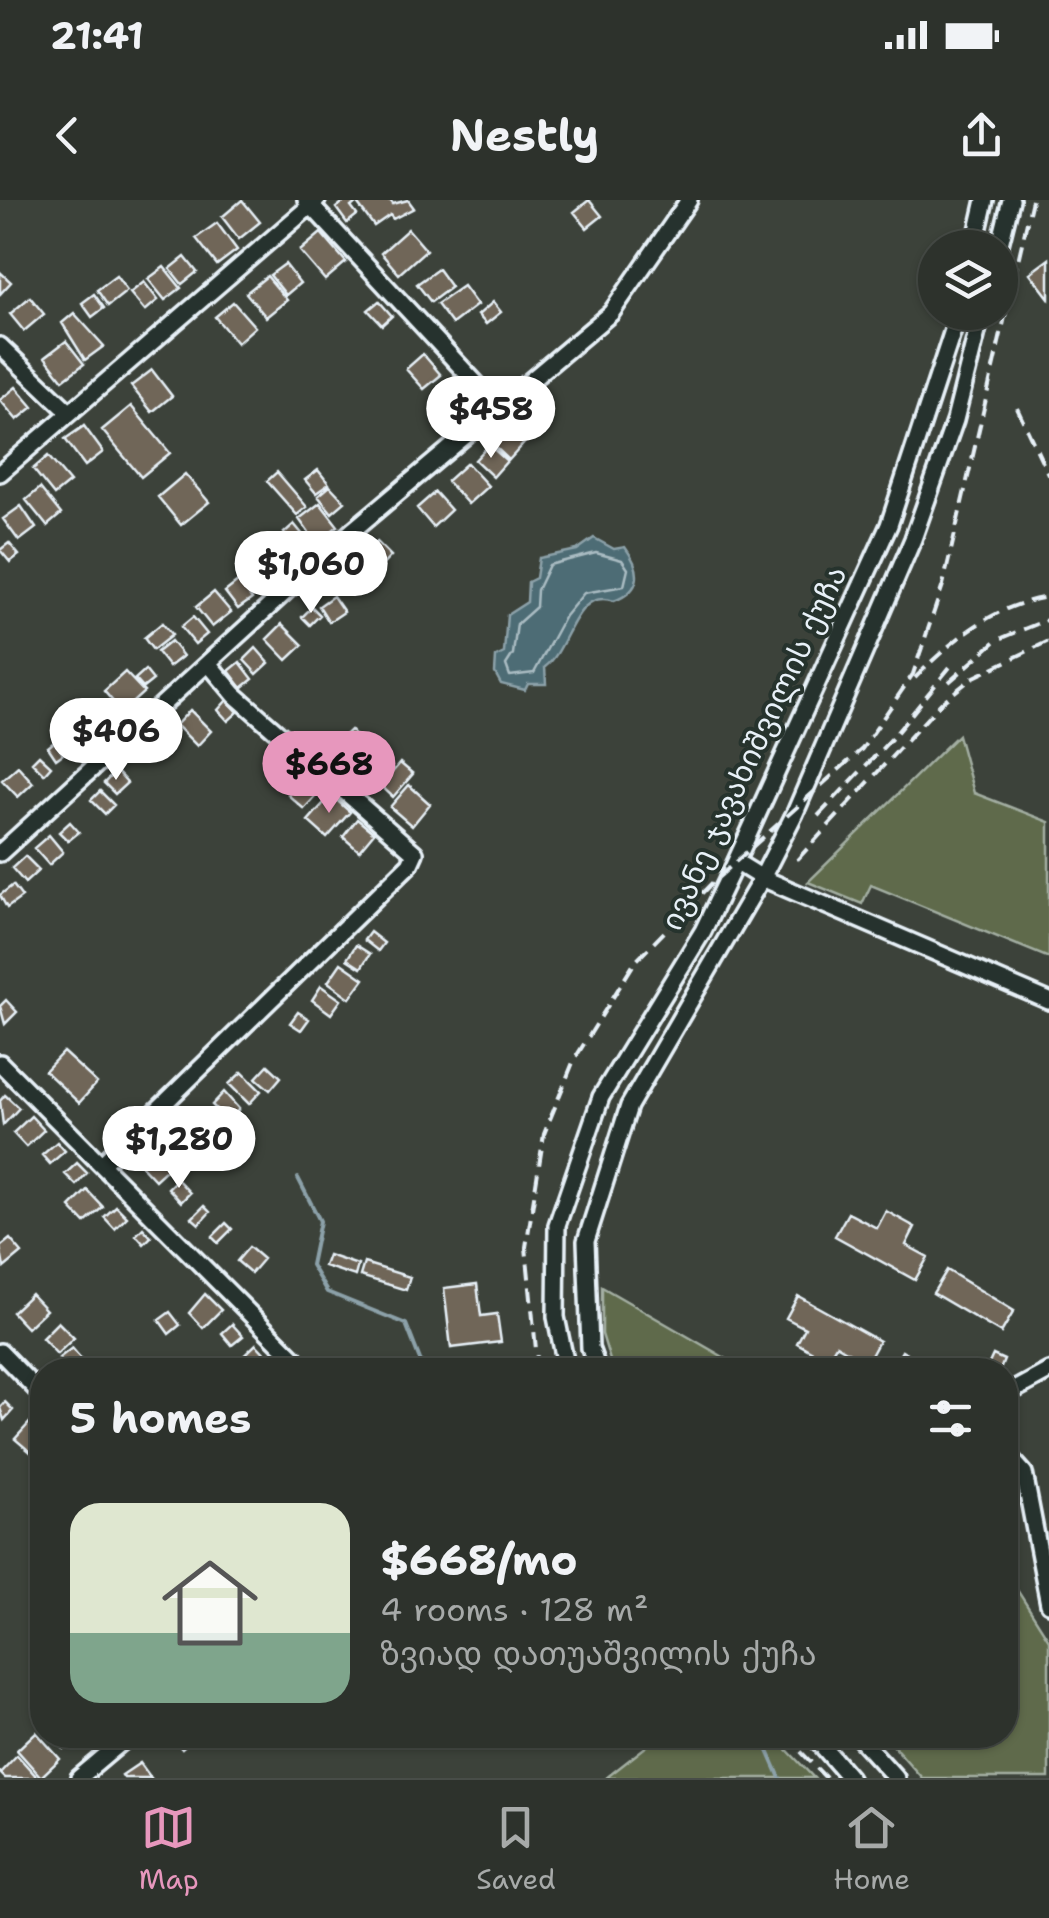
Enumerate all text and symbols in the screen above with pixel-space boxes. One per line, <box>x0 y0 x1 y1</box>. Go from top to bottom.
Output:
text: 21:41 <box>50 10 144 61</box>
text: Nestly <box>450 105 599 165</box>
icon: back <box>40 108 95 163</box>
icon: share <box>954 108 1009 163</box>
map controls <box>918 230 1018 330</box>
button: layers <box>918 230 1018 330</box>
pin: $458 <box>432 376 550 461</box>
text: $458 <box>448 387 534 430</box>
pin: $1,060 <box>230 531 392 616</box>
text: $1,060 <box>257 542 365 585</box>
street label: ივანე ჯავახიშვილის ქუჩა <box>651 559 856 937</box>
pin: $406 <box>57 698 175 783</box>
text: $406 <box>72 709 160 752</box>
pin: $668 <box>270 731 388 816</box>
text: $668 <box>284 742 374 785</box>
pin: $1,280 <box>98 1106 260 1191</box>
text: $1,280 <box>124 1117 234 1160</box>
text: 5 homes <box>70 1390 251 1446</box>
icon: filters <box>923 1391 978 1446</box>
text: $668/mo <box>380 1532 578 1588</box>
icon: home <box>150 1543 270 1663</box>
text: 4 rooms · 128 m² <box>380 1588 648 1631</box>
text: ზვიად დათუაშვილის ქუჩა <box>380 1632 817 1675</box>
tab: Map <box>139 1800 199 1898</box>
tab: Saved <box>476 1800 556 1898</box>
tab: Home <box>833 1800 910 1898</box>

